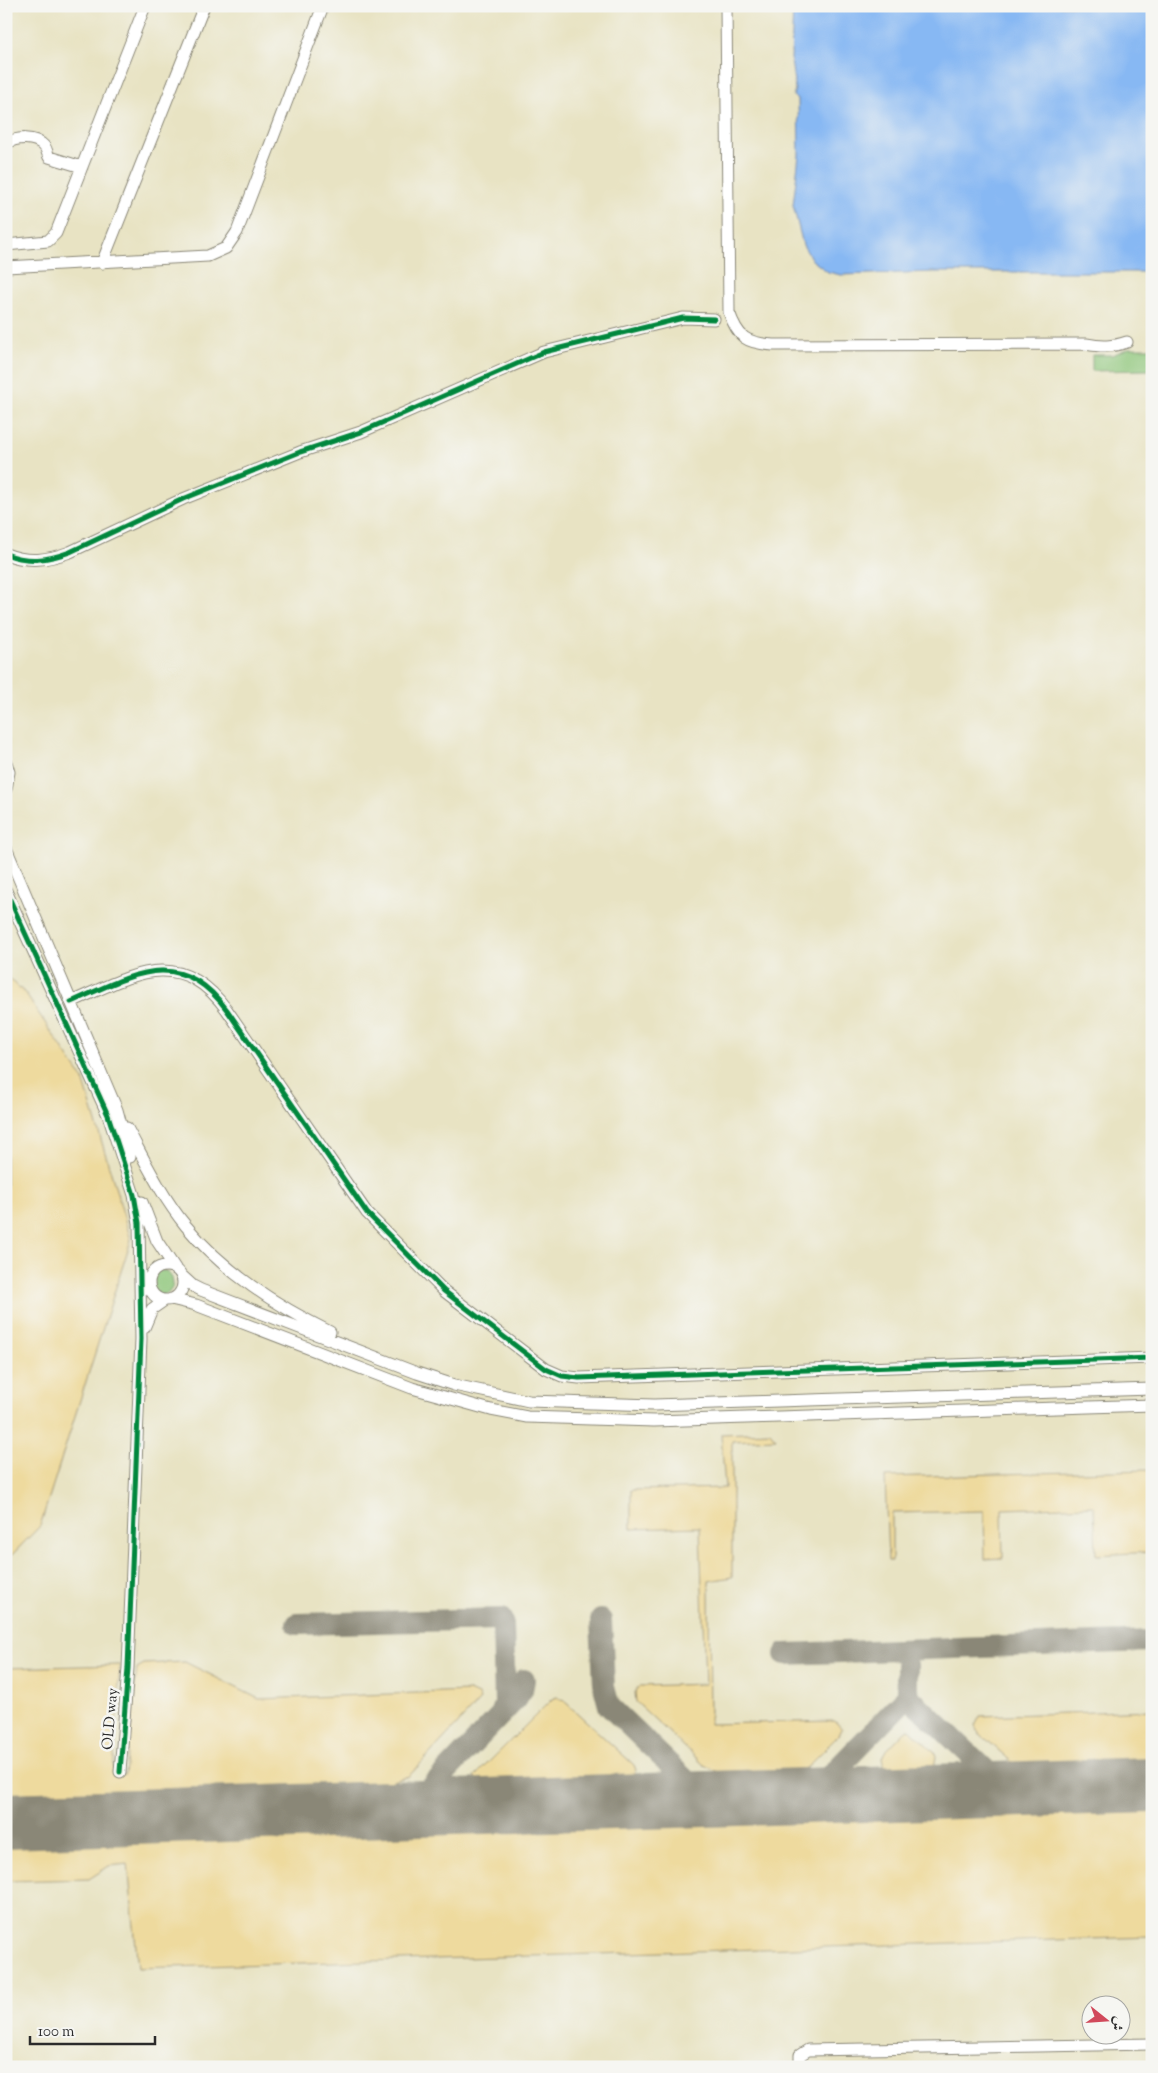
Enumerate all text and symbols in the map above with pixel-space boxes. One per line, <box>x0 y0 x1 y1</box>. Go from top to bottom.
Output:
street label: OLD way <box>98 1687 124 1751</box>
north arrow <box>1080 1996 1130 2046</box>
scale bar <box>30 2013 155 2045</box>
text: ش <box>1105 2014 1128 2033</box>
text: 100 m <box>38 2022 75 2043</box>

